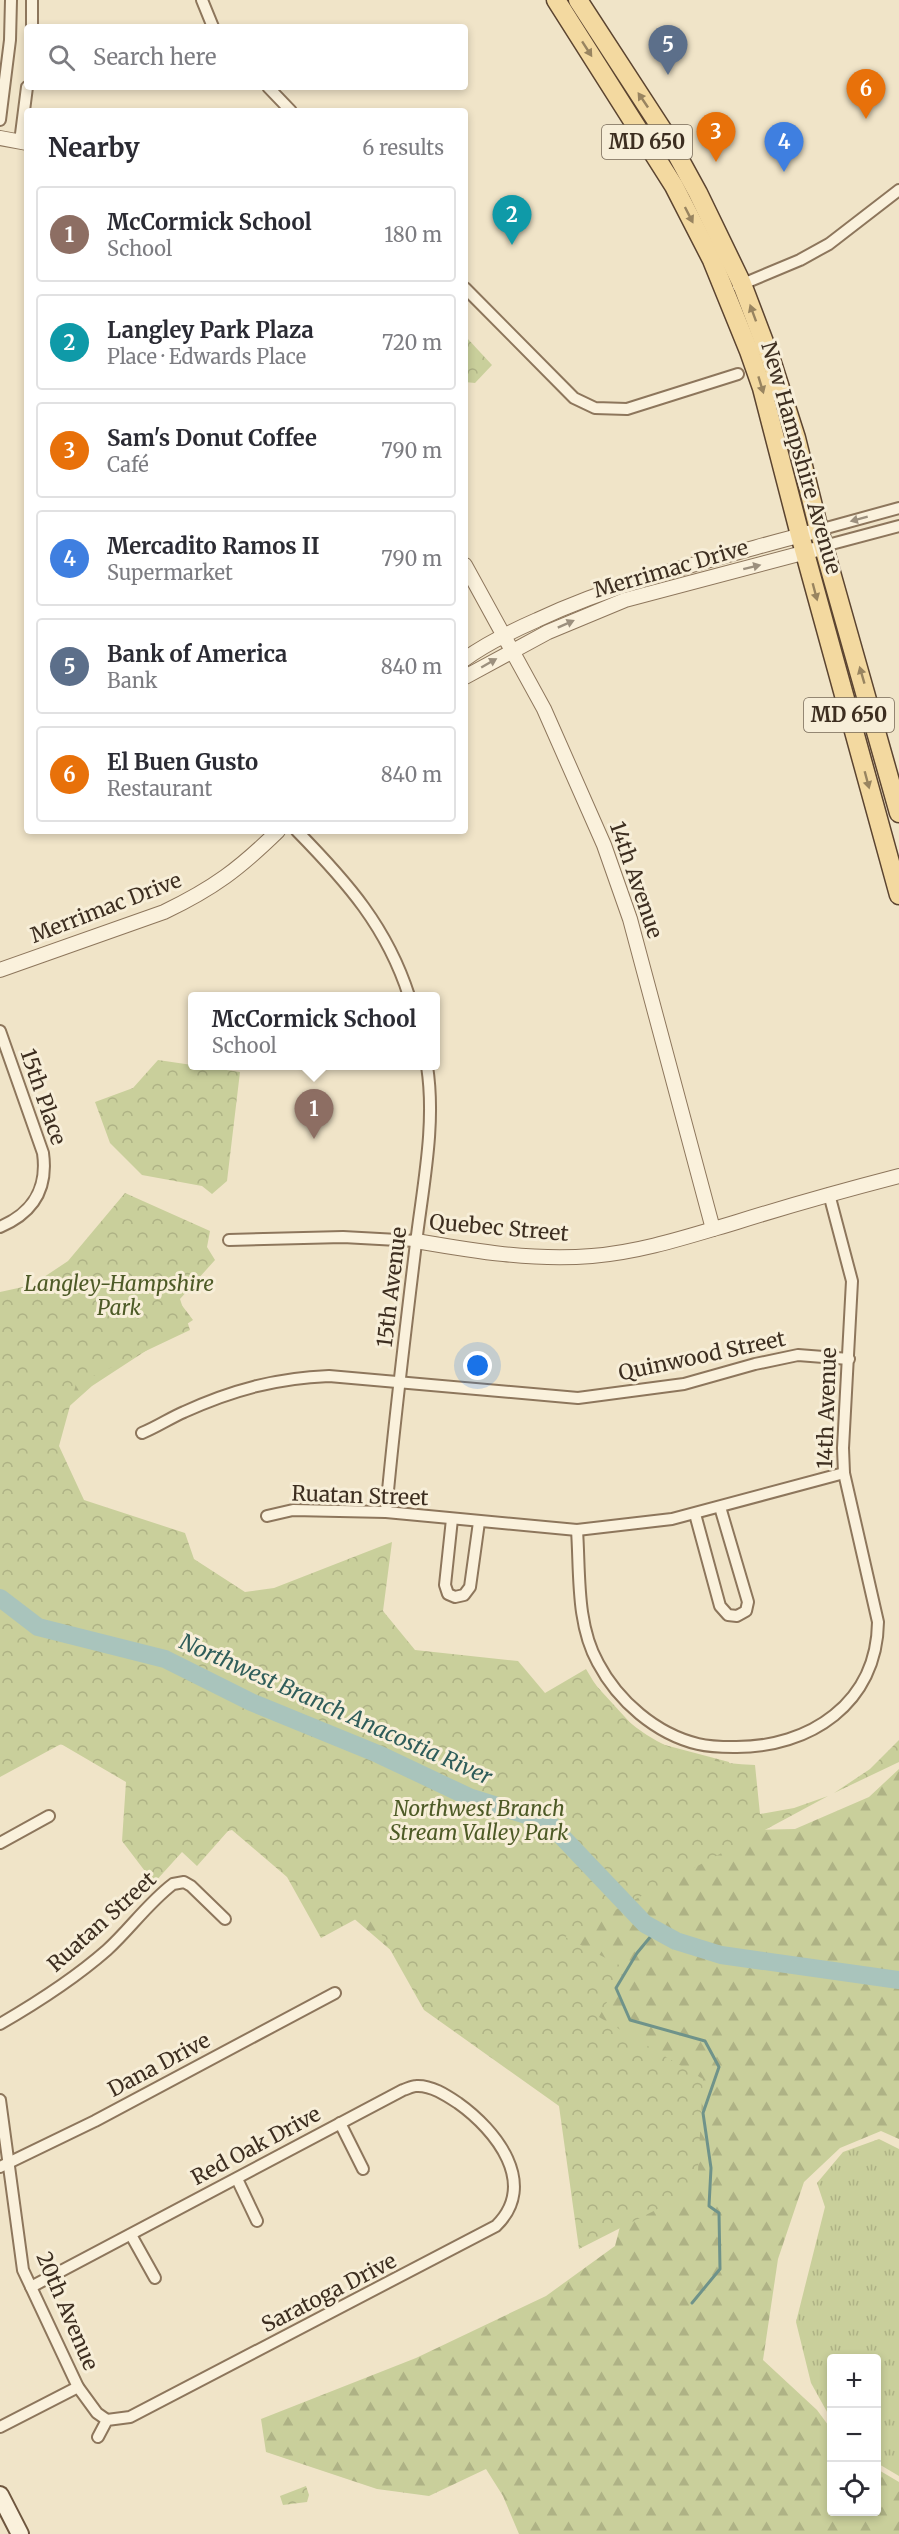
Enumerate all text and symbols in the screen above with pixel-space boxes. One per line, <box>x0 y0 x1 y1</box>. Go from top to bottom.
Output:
search box <box>24 24 468 90</box>
pin: 5 <box>648 26 688 75</box>
icon: search <box>45 41 78 74</box>
one-way arrow <box>582 41 593 57</box>
text: Search here <box>93 43 216 71</box>
pin: 6 <box>846 70 886 119</box>
one-way arrow <box>637 92 648 109</box>
pin: 3 <box>696 112 736 162</box>
pin: 4 <box>764 122 804 172</box>
road number: MD 650 <box>602 125 692 159</box>
text: Nearby <box>48 131 140 164</box>
text: 6 results <box>362 135 444 160</box>
pin: 2 <box>492 196 532 245</box>
one-way arrow <box>684 207 694 224</box>
text: McCormick School <box>107 208 312 236</box>
text: 1 <box>65 222 74 247</box>
text: 180 m <box>384 222 442 247</box>
text: School <box>107 236 172 261</box>
one-way arrow <box>748 304 758 322</box>
text: Langley Park Plaza <box>107 316 314 344</box>
text: 2 <box>64 330 75 355</box>
text: 720 m <box>382 330 442 355</box>
street label: New Hampshire Avenue <box>755 339 848 577</box>
text: Place · Edwards Place <box>107 344 306 369</box>
one-way arrow <box>756 376 766 394</box>
text: Sam's Donut Coffee <box>107 424 317 452</box>
text: 3 <box>64 438 75 463</box>
text: 790 m <box>381 438 442 463</box>
text: Café <box>107 452 149 477</box>
one-way arrow <box>850 514 868 524</box>
text: Mercadito Ramos II <box>107 532 319 560</box>
street label: Merrimac Drive <box>590 534 751 603</box>
text: 4 <box>63 546 76 571</box>
text: 790 m <box>381 546 442 571</box>
text: Supermarket <box>107 560 233 585</box>
one-way arrow <box>743 562 761 571</box>
one-way arrow <box>811 583 820 601</box>
one-way arrow <box>557 619 575 629</box>
text: Bank of America <box>107 640 287 668</box>
text: 5 <box>64 654 75 679</box>
text: 840 m <box>381 654 442 679</box>
one-way arrow <box>481 658 498 668</box>
one-way arrow <box>857 666 866 684</box>
text: Bank <box>107 668 158 693</box>
road number: MD 650 <box>804 698 894 732</box>
text: El Buen Gusto <box>107 748 258 776</box>
text: 6 <box>63 762 76 787</box>
text: 840 m <box>381 762 442 787</box>
one-way arrow <box>863 771 872 789</box>
text: Restaurant <box>107 776 212 801</box>
street label: 14th Avenue <box>604 818 669 942</box>
street label: Merrimac Drive <box>26 866 185 949</box>
popup <box>188 992 440 1070</box>
text: McCormick School <box>212 1005 416 1033</box>
text: School <box>212 1033 277 1058</box>
street label: 15th Place <box>14 1045 72 1148</box>
pin: 1 <box>294 1090 334 1139</box>
street label: Quebec Street <box>428 1208 570 1247</box>
street label: 15th Avenue <box>371 1225 412 1349</box>
park label: Langley-Hampshire Park <box>24 1270 214 1321</box>
street label: Quinwood Street <box>616 1325 788 1386</box>
street label: 14th Avenue <box>811 1347 842 1469</box>
your location <box>463 1351 492 1380</box>
street label: Ruatan Street <box>291 1480 429 1511</box>
water label: Northwest Branch Anacostia River <box>175 1627 498 1791</box>
park label: Northwest Branch Stream Valley Park <box>389 1795 569 1846</box>
street label: Ruatan Street <box>42 1866 162 1978</box>
street label: Dana Drive <box>103 2026 214 2103</box>
street label: Red Oak Drive <box>186 2100 325 2191</box>
street label: 20th Avenue <box>30 2247 105 2374</box>
street label: Saratoga Drive <box>257 2247 401 2338</box>
map controls <box>827 2354 881 2516</box>
button: + <box>827 2354 881 2408</box>
button: − <box>827 2408 881 2462</box>
button: locate <box>827 2462 881 2516</box>

